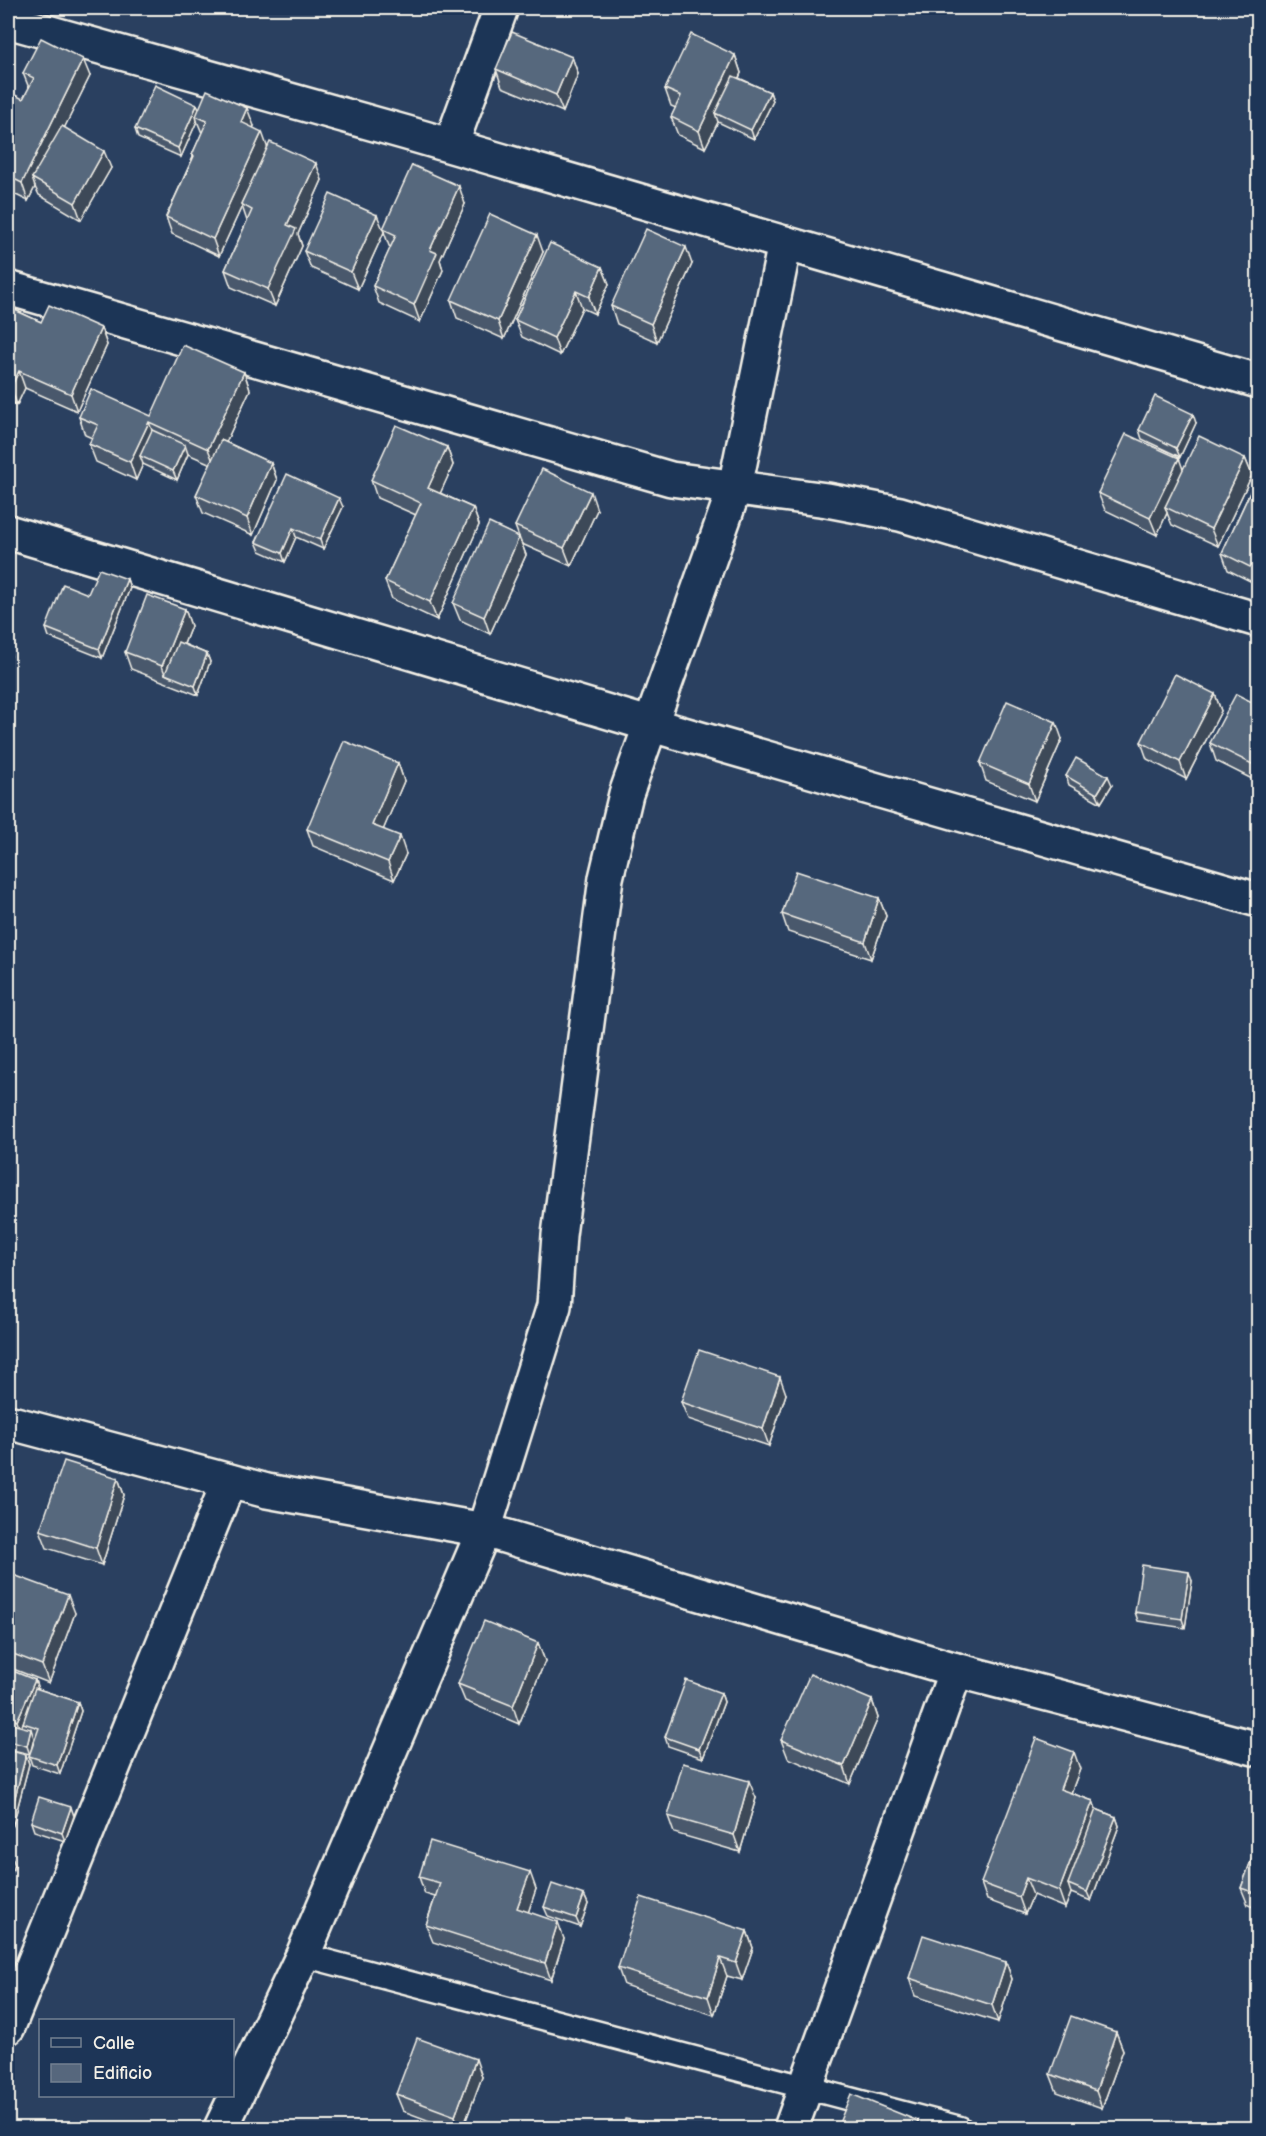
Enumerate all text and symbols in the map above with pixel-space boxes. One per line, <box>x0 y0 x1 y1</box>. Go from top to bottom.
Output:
legend <box>39 2019 234 2097</box>
text: Calle <box>93 2033 135 2054</box>
text: Edificio <box>93 2063 152 2084</box>

